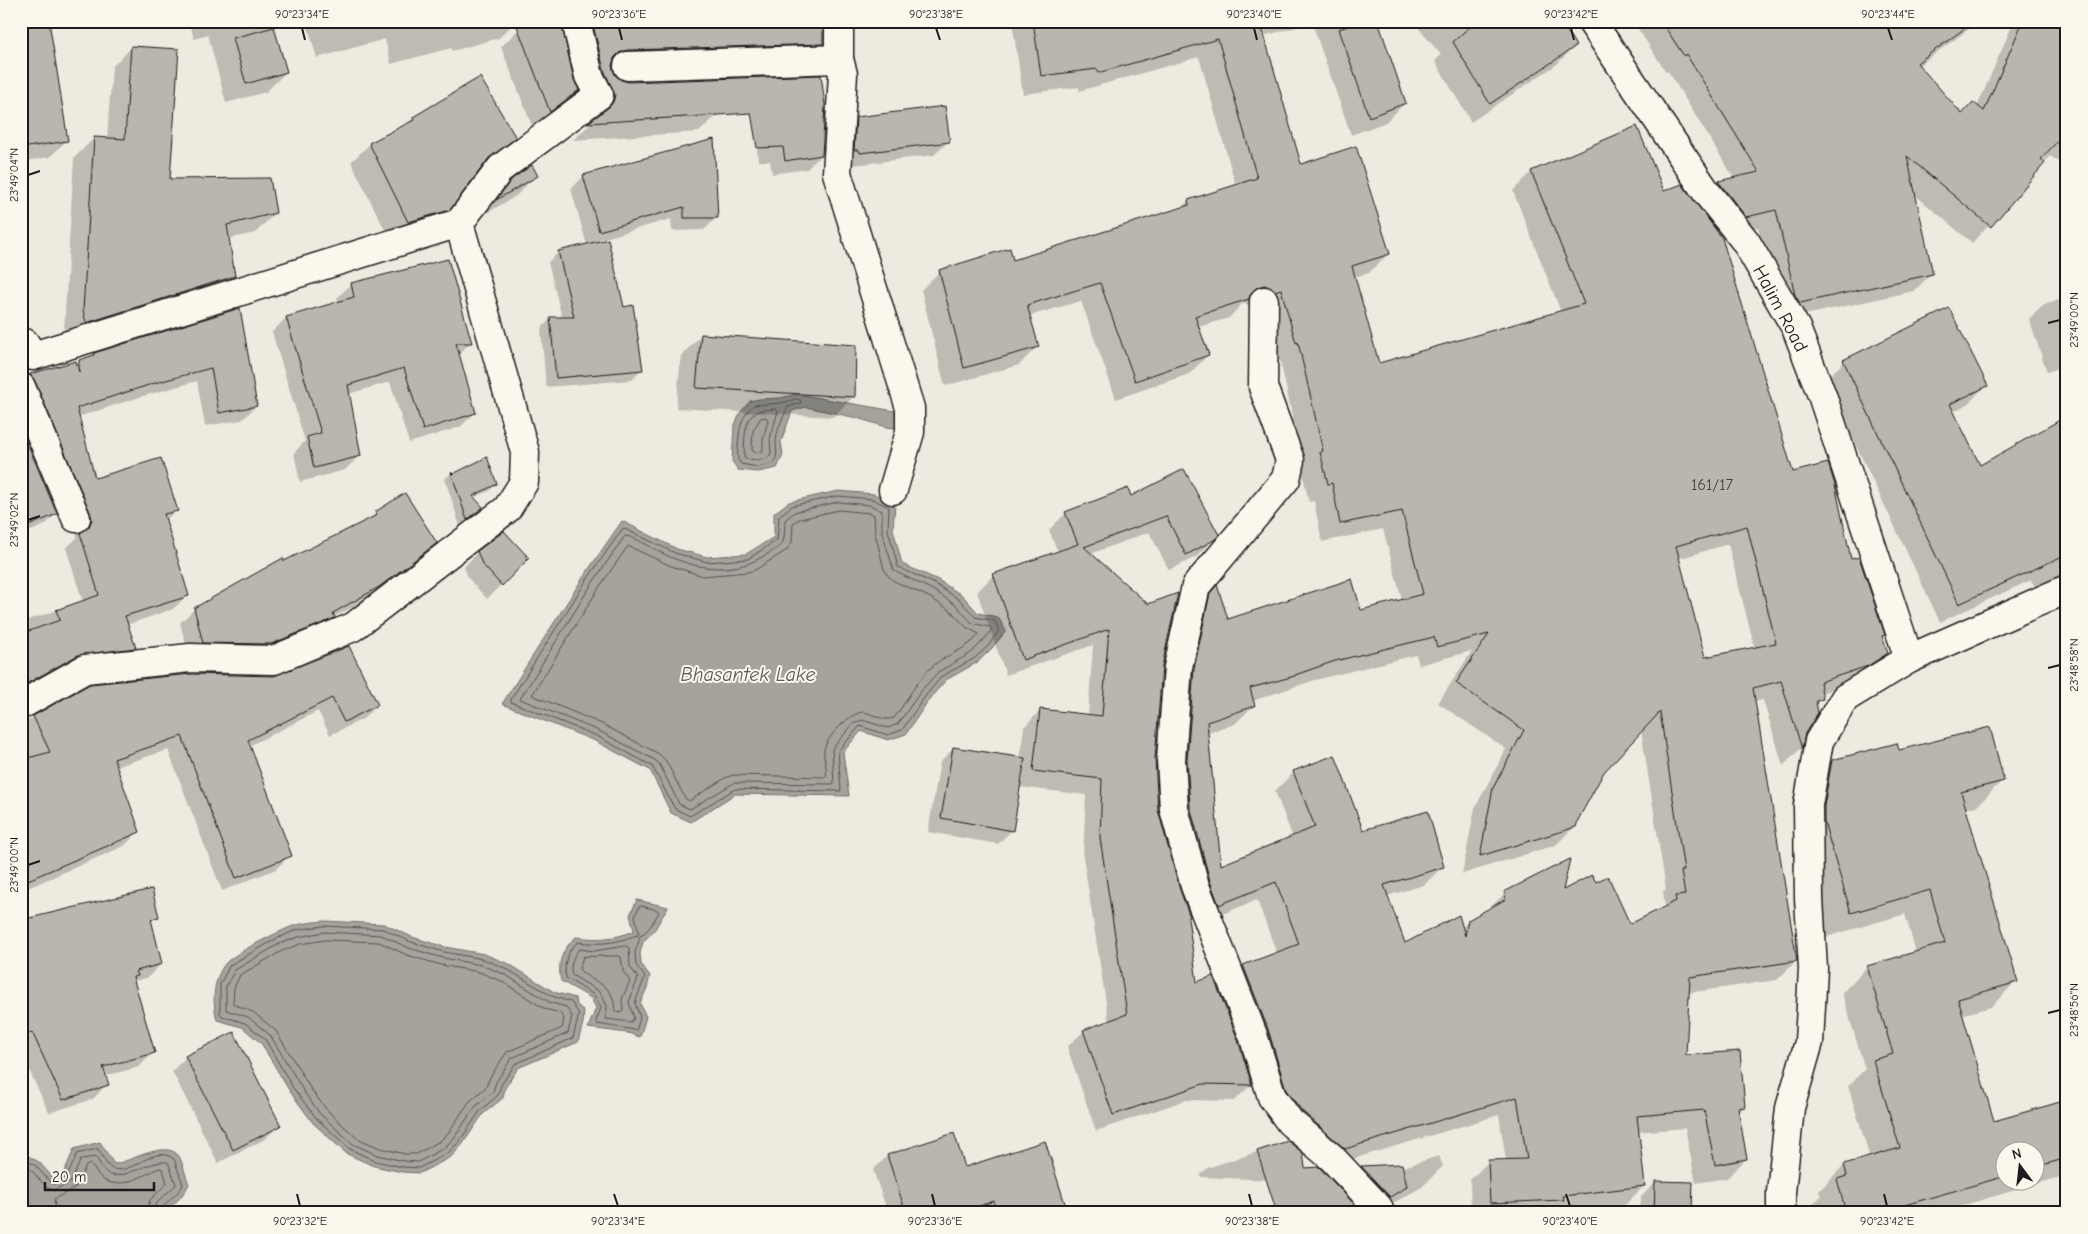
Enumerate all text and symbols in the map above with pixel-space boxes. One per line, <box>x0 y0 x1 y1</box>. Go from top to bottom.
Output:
text: 90°23'34"E <box>275 7 329 21</box>
text: 90°23'36"E <box>592 7 646 21</box>
text: 90°23'38"E <box>909 7 963 21</box>
text: 90°23'40"E <box>1227 7 1282 21</box>
text: 90°23'42"E <box>1544 7 1598 21</box>
text: 90°23'44"E <box>1861 7 1915 21</box>
text: 23°49'04"N <box>7 148 21 202</box>
street label: Halim Road <box>1748 261 1812 356</box>
text: 23°49'00"N <box>2067 292 2081 348</box>
house number: 161/17 <box>1691 476 1734 494</box>
text: 23°49'02"N <box>7 493 21 547</box>
text: 23°48'58"N <box>2067 638 2081 692</box>
water label: Bhasantek Lake <box>680 663 816 686</box>
text: 23°49'00"N <box>7 837 21 893</box>
text: 23°48'56"N <box>2067 983 2081 1037</box>
north arrow <box>1996 1142 2046 1192</box>
text: N <box>2010 1145 2023 1163</box>
scale bar <box>45 1159 154 1191</box>
text: 20 m <box>52 1168 86 1186</box>
text: 90°23'32"E <box>273 1214 327 1228</box>
text: 90°23'34"E <box>591 1214 645 1228</box>
text: 90°23'36"E <box>908 1214 962 1228</box>
text: 90°23'38"E <box>1225 1214 1279 1228</box>
text: 90°23'40"E <box>1543 1214 1598 1228</box>
text: 90°23'42"E <box>1860 1214 1914 1228</box>

